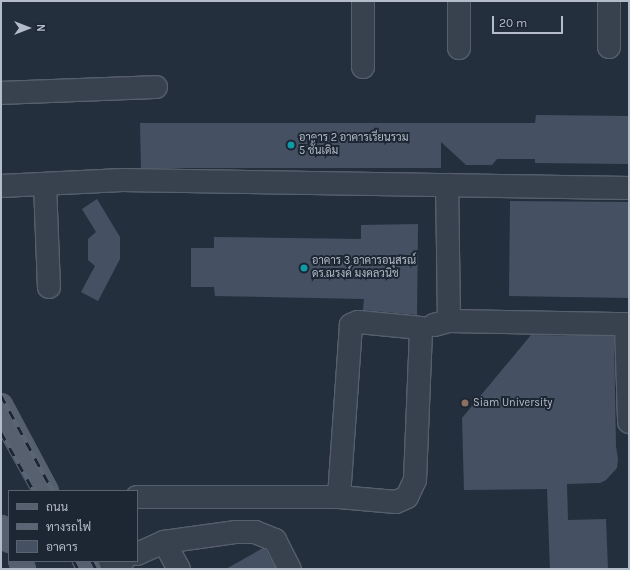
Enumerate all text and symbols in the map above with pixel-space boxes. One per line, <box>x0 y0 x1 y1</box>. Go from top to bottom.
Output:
north arrow <box>8 8 48 48</box>
scale bar <box>494 8 565 34</box>
text: 20 m <box>499 16 527 30</box>
text: N <box>34 24 47 32</box>
place label: อาคาร 2 อาคารเรียนรวม 5 ชั้นเดิม <box>299 132 409 158</box>
marker: อาคาร 2 อาคารเรียนรวม 5 ชั้นเดิม <box>286 140 296 150</box>
place label: อาคาร 3 อาคารอนุสรณ์ ดร.ณรงค์ มงคลวนิช <box>312 255 416 281</box>
marker: อาคาร 3 อาคารอนุสรณ์ ดร.ณรงค์ มงคลวนิช <box>299 263 309 273</box>
place label: Siam University <box>473 396 552 410</box>
marker: Siam University <box>460 398 470 408</box>
legend <box>8 490 138 562</box>
text: ถนน <box>46 500 68 514</box>
text: ทางรถไฟ <box>46 520 91 534</box>
text: อาคาร <box>46 540 78 554</box>

